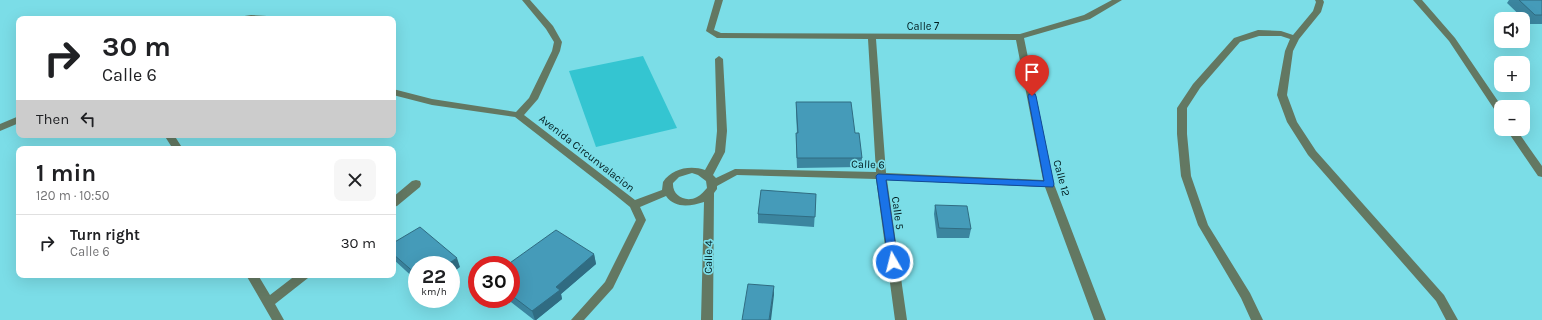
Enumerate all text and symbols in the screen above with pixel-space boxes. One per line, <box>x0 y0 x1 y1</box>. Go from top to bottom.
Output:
map controls <box>1494 12 1530 136</box>
button: sound <box>1494 12 1530 48</box>
street label: Calle 7 <box>907 20 939 33</box>
text: 30 m <box>102 30 171 63</box>
icon: right <box>36 32 88 84</box>
pin <box>1015 55 1049 96</box>
button: + <box>1494 56 1530 92</box>
icon: arrive <box>1021 61 1043 83</box>
text: Calle 6 <box>102 64 157 86</box>
button: − <box>1494 100 1530 136</box>
icon: left <box>77 108 99 130</box>
text: Then <box>36 110 69 128</box>
street label: Avenida Circunvalacion <box>536 112 637 195</box>
street label: Calle 6 <box>851 157 885 172</box>
street label: Calle 12 <box>1050 158 1073 198</box>
text: 1 min <box>36 159 96 187</box>
button: close <box>334 159 376 201</box>
text: 120 m · 10:50 <box>36 188 109 203</box>
street label: Calle 5 <box>889 196 906 231</box>
text: Turn right <box>70 226 140 244</box>
icon: right <box>36 232 58 254</box>
text: 30 m <box>341 234 376 252</box>
street label: Calle 4 <box>702 240 715 274</box>
position arrow <box>872 241 914 283</box>
text: Calle 6 <box>70 244 110 259</box>
speed limit sign: 30 <box>468 256 520 308</box>
text: 22 <box>422 265 446 288</box>
text: km/h <box>421 286 447 298</box>

